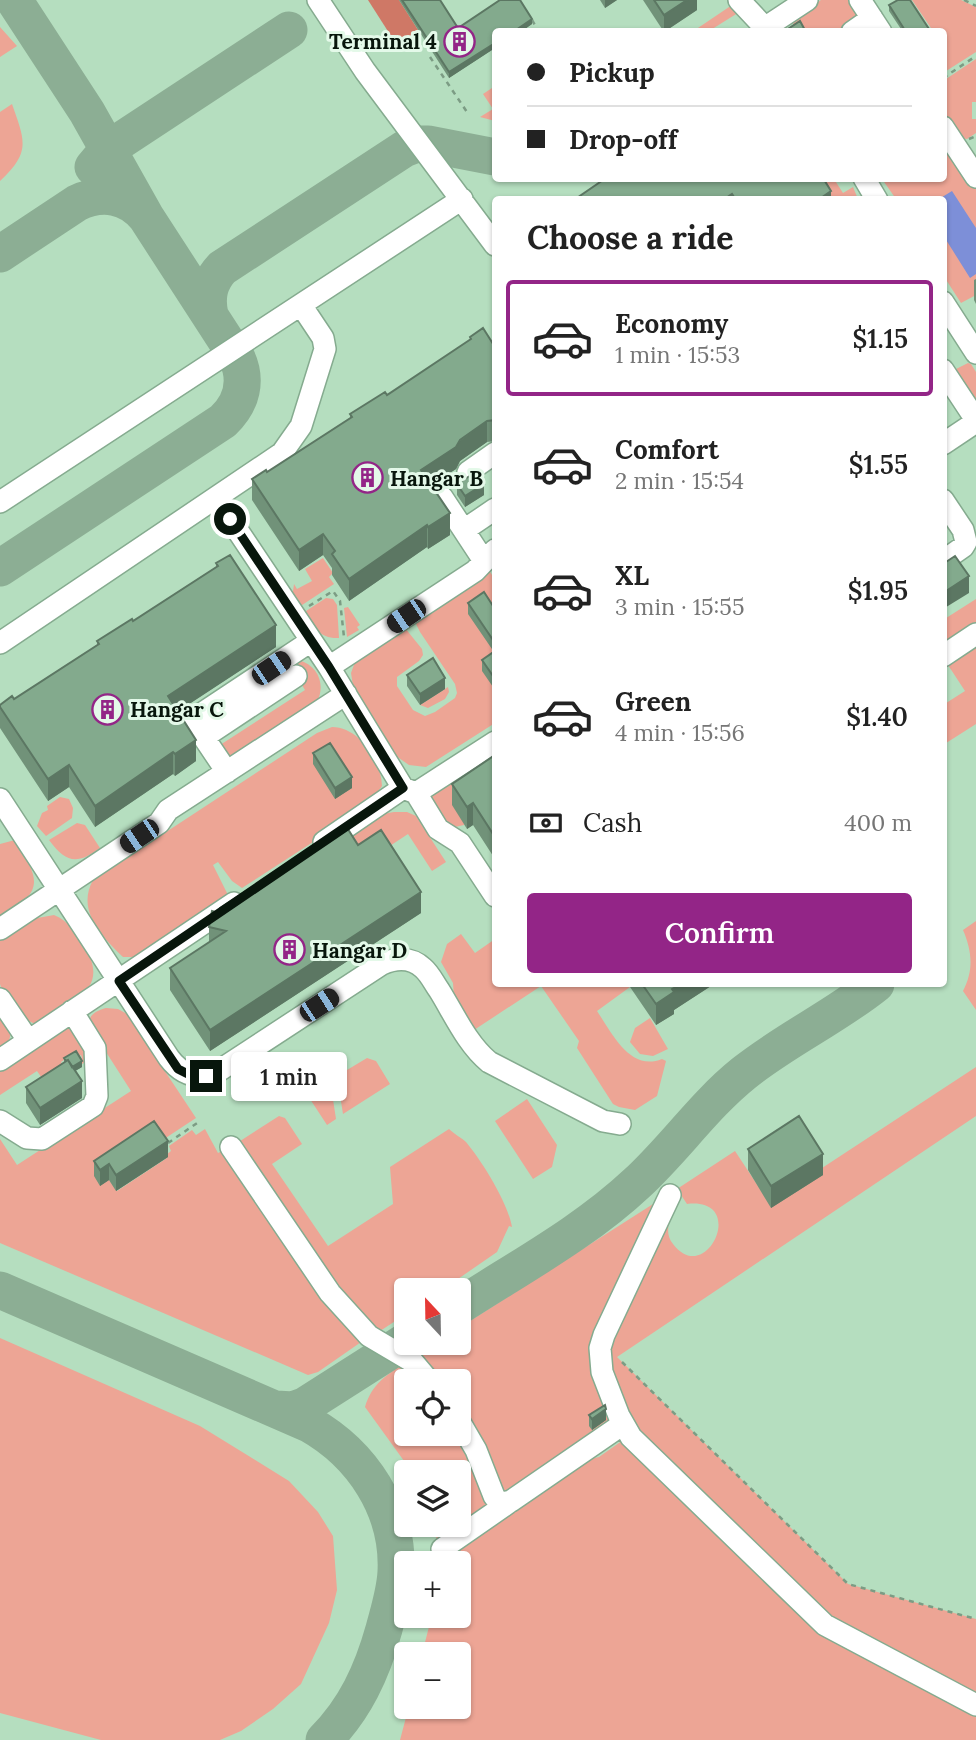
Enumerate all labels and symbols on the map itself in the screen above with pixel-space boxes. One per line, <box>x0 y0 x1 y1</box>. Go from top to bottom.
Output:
building icon: Terminal 4 <box>443 24 477 58</box>
place label: Terminal 4 <box>329 28 437 55</box>
building icon: Hangar B <box>350 461 384 495</box>
place label: Hangar B <box>390 465 483 492</box>
route start <box>214 503 246 535</box>
car <box>383 596 430 636</box>
car <box>248 648 295 688</box>
building icon: Hangar C <box>90 692 124 726</box>
place label: Hangar C <box>130 696 224 723</box>
car <box>116 816 163 856</box>
building icon: Hangar D <box>272 933 306 967</box>
place label: Hangar D <box>312 937 407 964</box>
car <box>296 985 343 1025</box>
callout: 1 min <box>230 1052 346 1100</box>
route end <box>190 1060 222 1092</box>
north arrow <box>394 1278 471 1354</box>

